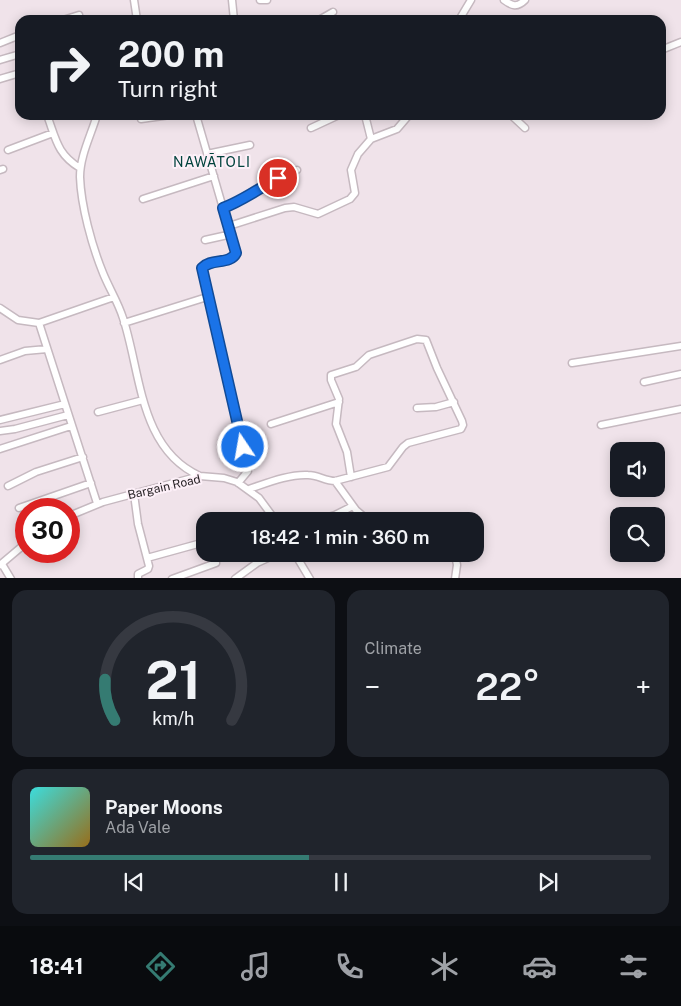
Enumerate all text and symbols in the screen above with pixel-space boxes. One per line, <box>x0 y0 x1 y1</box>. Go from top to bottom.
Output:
text: 200 m <box>118 34 224 75</box>
icon: right <box>35 35 100 100</box>
text: Turn right <box>118 76 218 102</box>
district label: NAWĀTOLI <box>173 153 251 170</box>
pin <box>257 157 299 199</box>
icon: arrive <box>264 164 292 192</box>
position arrow <box>216 420 268 472</box>
map controls <box>610 442 665 562</box>
button: sound <box>610 442 665 497</box>
street label: Bargain Road <box>126 472 202 502</box>
speed limit sign: 30 <box>15 498 80 563</box>
button: search <box>610 507 665 562</box>
text: 18:42 · 1 min · 360 m <box>251 526 429 548</box>
text: Climate <box>365 639 422 658</box>
text: 21 <box>146 650 201 711</box>
text: 22° <box>475 664 540 709</box>
text: − <box>365 670 380 703</box>
text: + <box>635 670 651 703</box>
text: km/h <box>152 708 194 729</box>
text: Paper Moons <box>105 796 223 818</box>
text: Ada Vale <box>105 818 170 837</box>
icon: previous <box>120 868 148 896</box>
icon: pause <box>327 868 355 896</box>
icon: next <box>534 868 562 896</box>
icon: directions <box>143 949 178 984</box>
icon: music <box>238 949 273 984</box>
icon: phone <box>332 949 367 984</box>
icon: climate <box>427 949 462 984</box>
icon: car <box>522 949 557 984</box>
icon: filters <box>616 949 651 984</box>
text: 18:41 <box>30 953 84 979</box>

